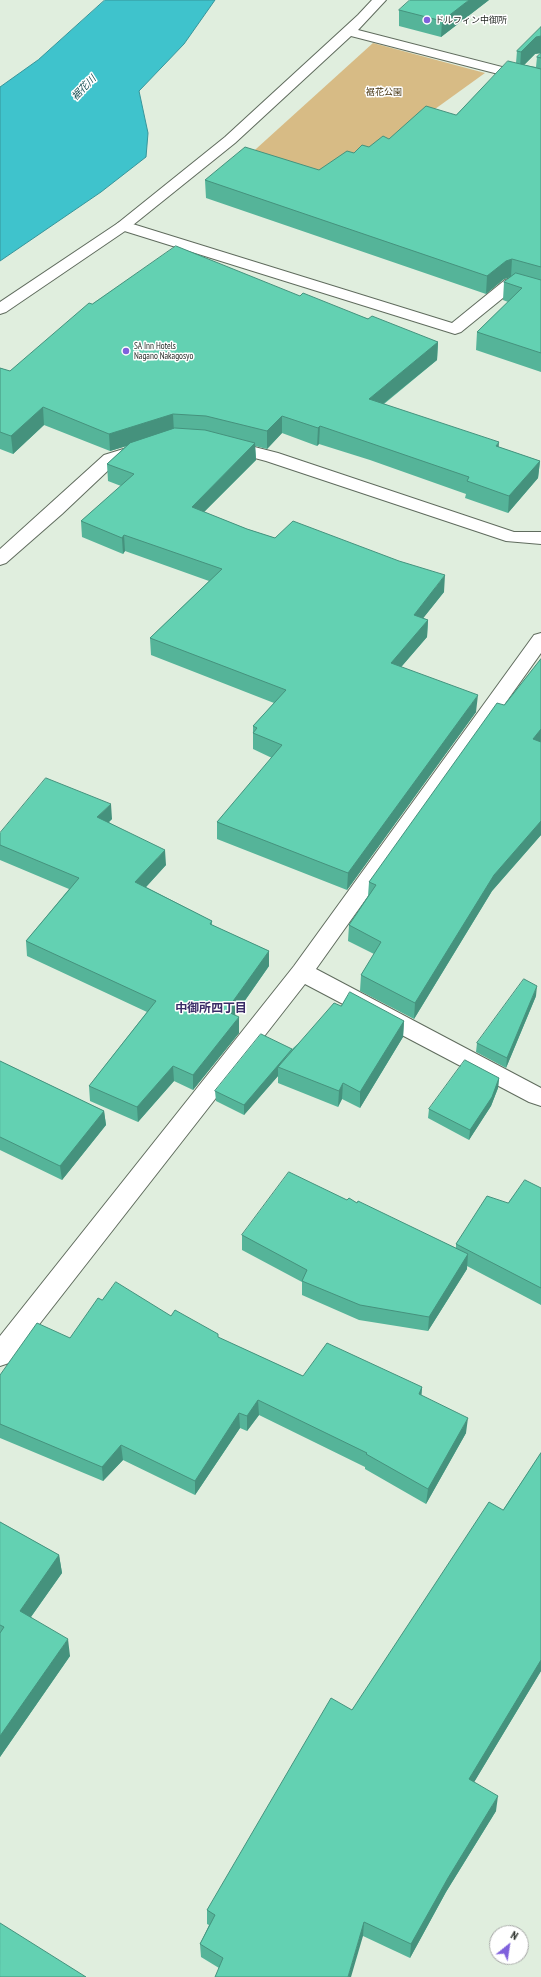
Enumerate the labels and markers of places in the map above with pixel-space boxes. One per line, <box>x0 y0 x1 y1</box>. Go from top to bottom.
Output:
marker: ドルフィン中御所 <box>422 15 432 25</box>
place label: ドルフィン中御所 <box>435 15 507 25</box>
place label: SA Inn Hotels Nagano Nakagosyo <box>134 341 193 362</box>
marker: SA Inn Hotels Nagano Nakagosyo <box>121 346 131 356</box>

